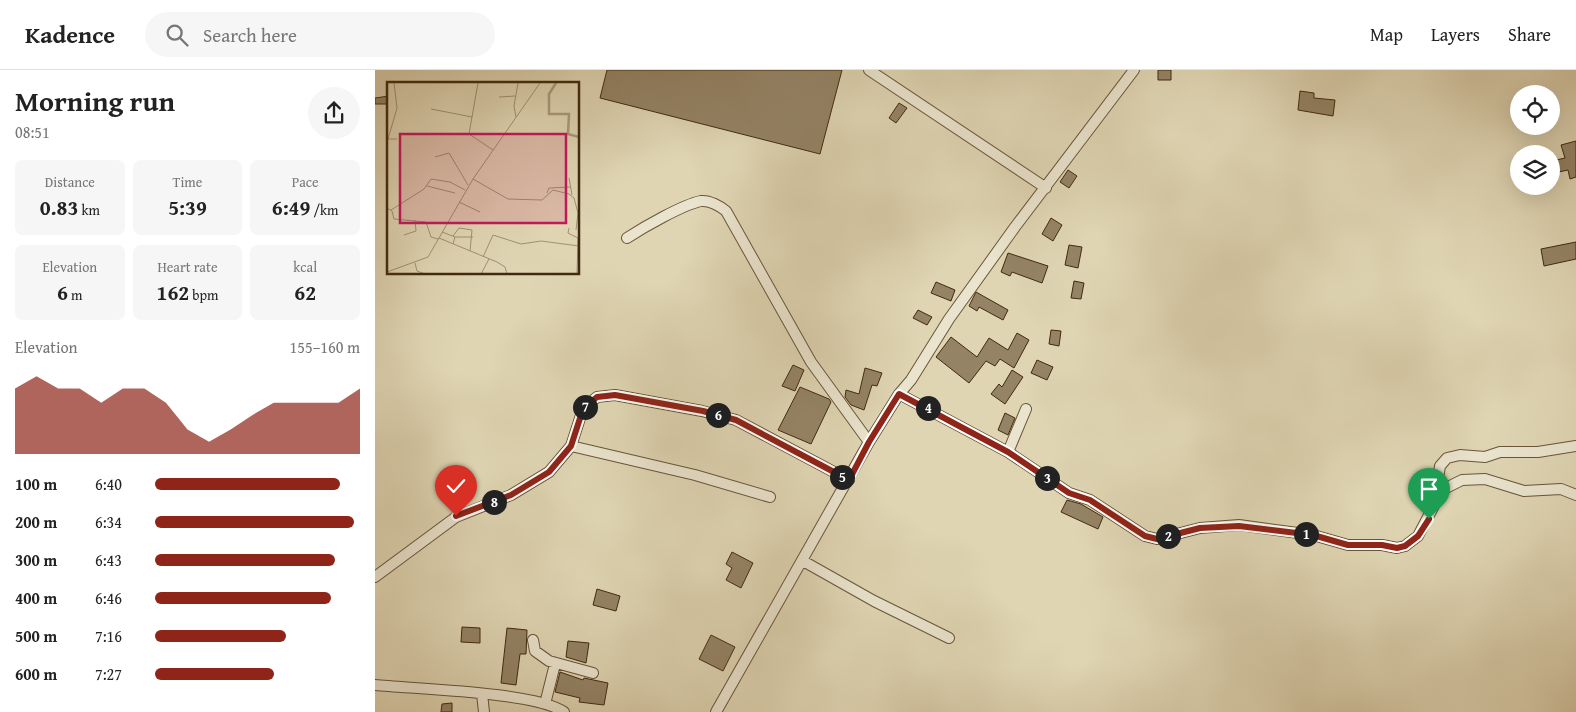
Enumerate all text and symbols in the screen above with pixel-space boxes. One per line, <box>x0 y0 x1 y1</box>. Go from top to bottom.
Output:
search box <box>145 12 495 57</box>
text: Kadence <box>25 17 115 52</box>
icon: search <box>163 21 191 49</box>
text: Search here <box>203 21 297 49</box>
text: Map <box>1370 21 1403 48</box>
text: Layers <box>1431 21 1480 48</box>
text: Share <box>1508 21 1551 48</box>
text: Morning run <box>15 80 175 121</box>
inset map <box>387 82 580 275</box>
map controls <box>1510 85 1560 195</box>
button: locate <box>1510 85 1560 135</box>
button: share <box>308 87 360 139</box>
text: 08:51 <box>15 120 50 144</box>
button: layers <box>1510 145 1560 195</box>
text: Distance <box>45 172 95 192</box>
text: Time <box>173 172 202 192</box>
text: Pace <box>292 172 319 192</box>
text: 0.83 <box>40 192 78 223</box>
text: 5:39 <box>168 192 207 223</box>
text: 6:49 <box>272 192 310 223</box>
text: km <box>78 200 100 220</box>
text: /km <box>310 200 339 220</box>
text: Elevation <box>42 257 97 277</box>
text: Heart rate <box>157 257 218 277</box>
text: kcal <box>293 257 317 277</box>
text: 6 <box>57 277 68 308</box>
text: 162 <box>157 277 189 308</box>
text: 62 <box>294 277 316 308</box>
text: m <box>68 285 83 305</box>
text: bpm <box>189 285 218 305</box>
text: Elevation <box>15 335 78 359</box>
text: 155–160 m <box>290 335 360 359</box>
pin: 7 <box>573 394 597 420</box>
pin: 4 <box>915 396 941 420</box>
text: 7 <box>582 397 589 417</box>
text: 4 <box>925 398 932 418</box>
pin: 6 <box>705 402 731 428</box>
text: 6 <box>715 405 722 425</box>
pin: 5 <box>829 464 855 490</box>
pin <box>435 465 477 516</box>
pin: 3 <box>1035 466 1059 490</box>
text: 5 <box>839 467 846 487</box>
text: 3 <box>1044 468 1051 488</box>
pin <box>1408 468 1450 519</box>
text: 100 m <box>15 472 57 496</box>
text: 6:40 <box>95 472 122 496</box>
icon: check <box>442 472 470 500</box>
icon: arrive <box>1415 475 1443 503</box>
pin: 8 <box>481 490 507 514</box>
text: 8 <box>491 492 498 512</box>
text: 200 m <box>15 510 57 534</box>
text: 6:34 <box>95 510 122 534</box>
pin: 1 <box>1293 522 1319 546</box>
pin: 2 <box>1155 524 1181 548</box>
text: 1 <box>1303 524 1310 544</box>
text: 2 <box>1165 526 1172 546</box>
text: 300 m <box>15 548 57 572</box>
text: 6:43 <box>95 548 122 572</box>
text: 400 m <box>15 586 57 610</box>
text: 6:46 <box>95 586 122 610</box>
text: 500 m <box>15 624 57 648</box>
text: 7:16 <box>95 624 122 648</box>
text: 600 m <box>15 662 57 686</box>
text: 7:27 <box>95 662 122 686</box>

